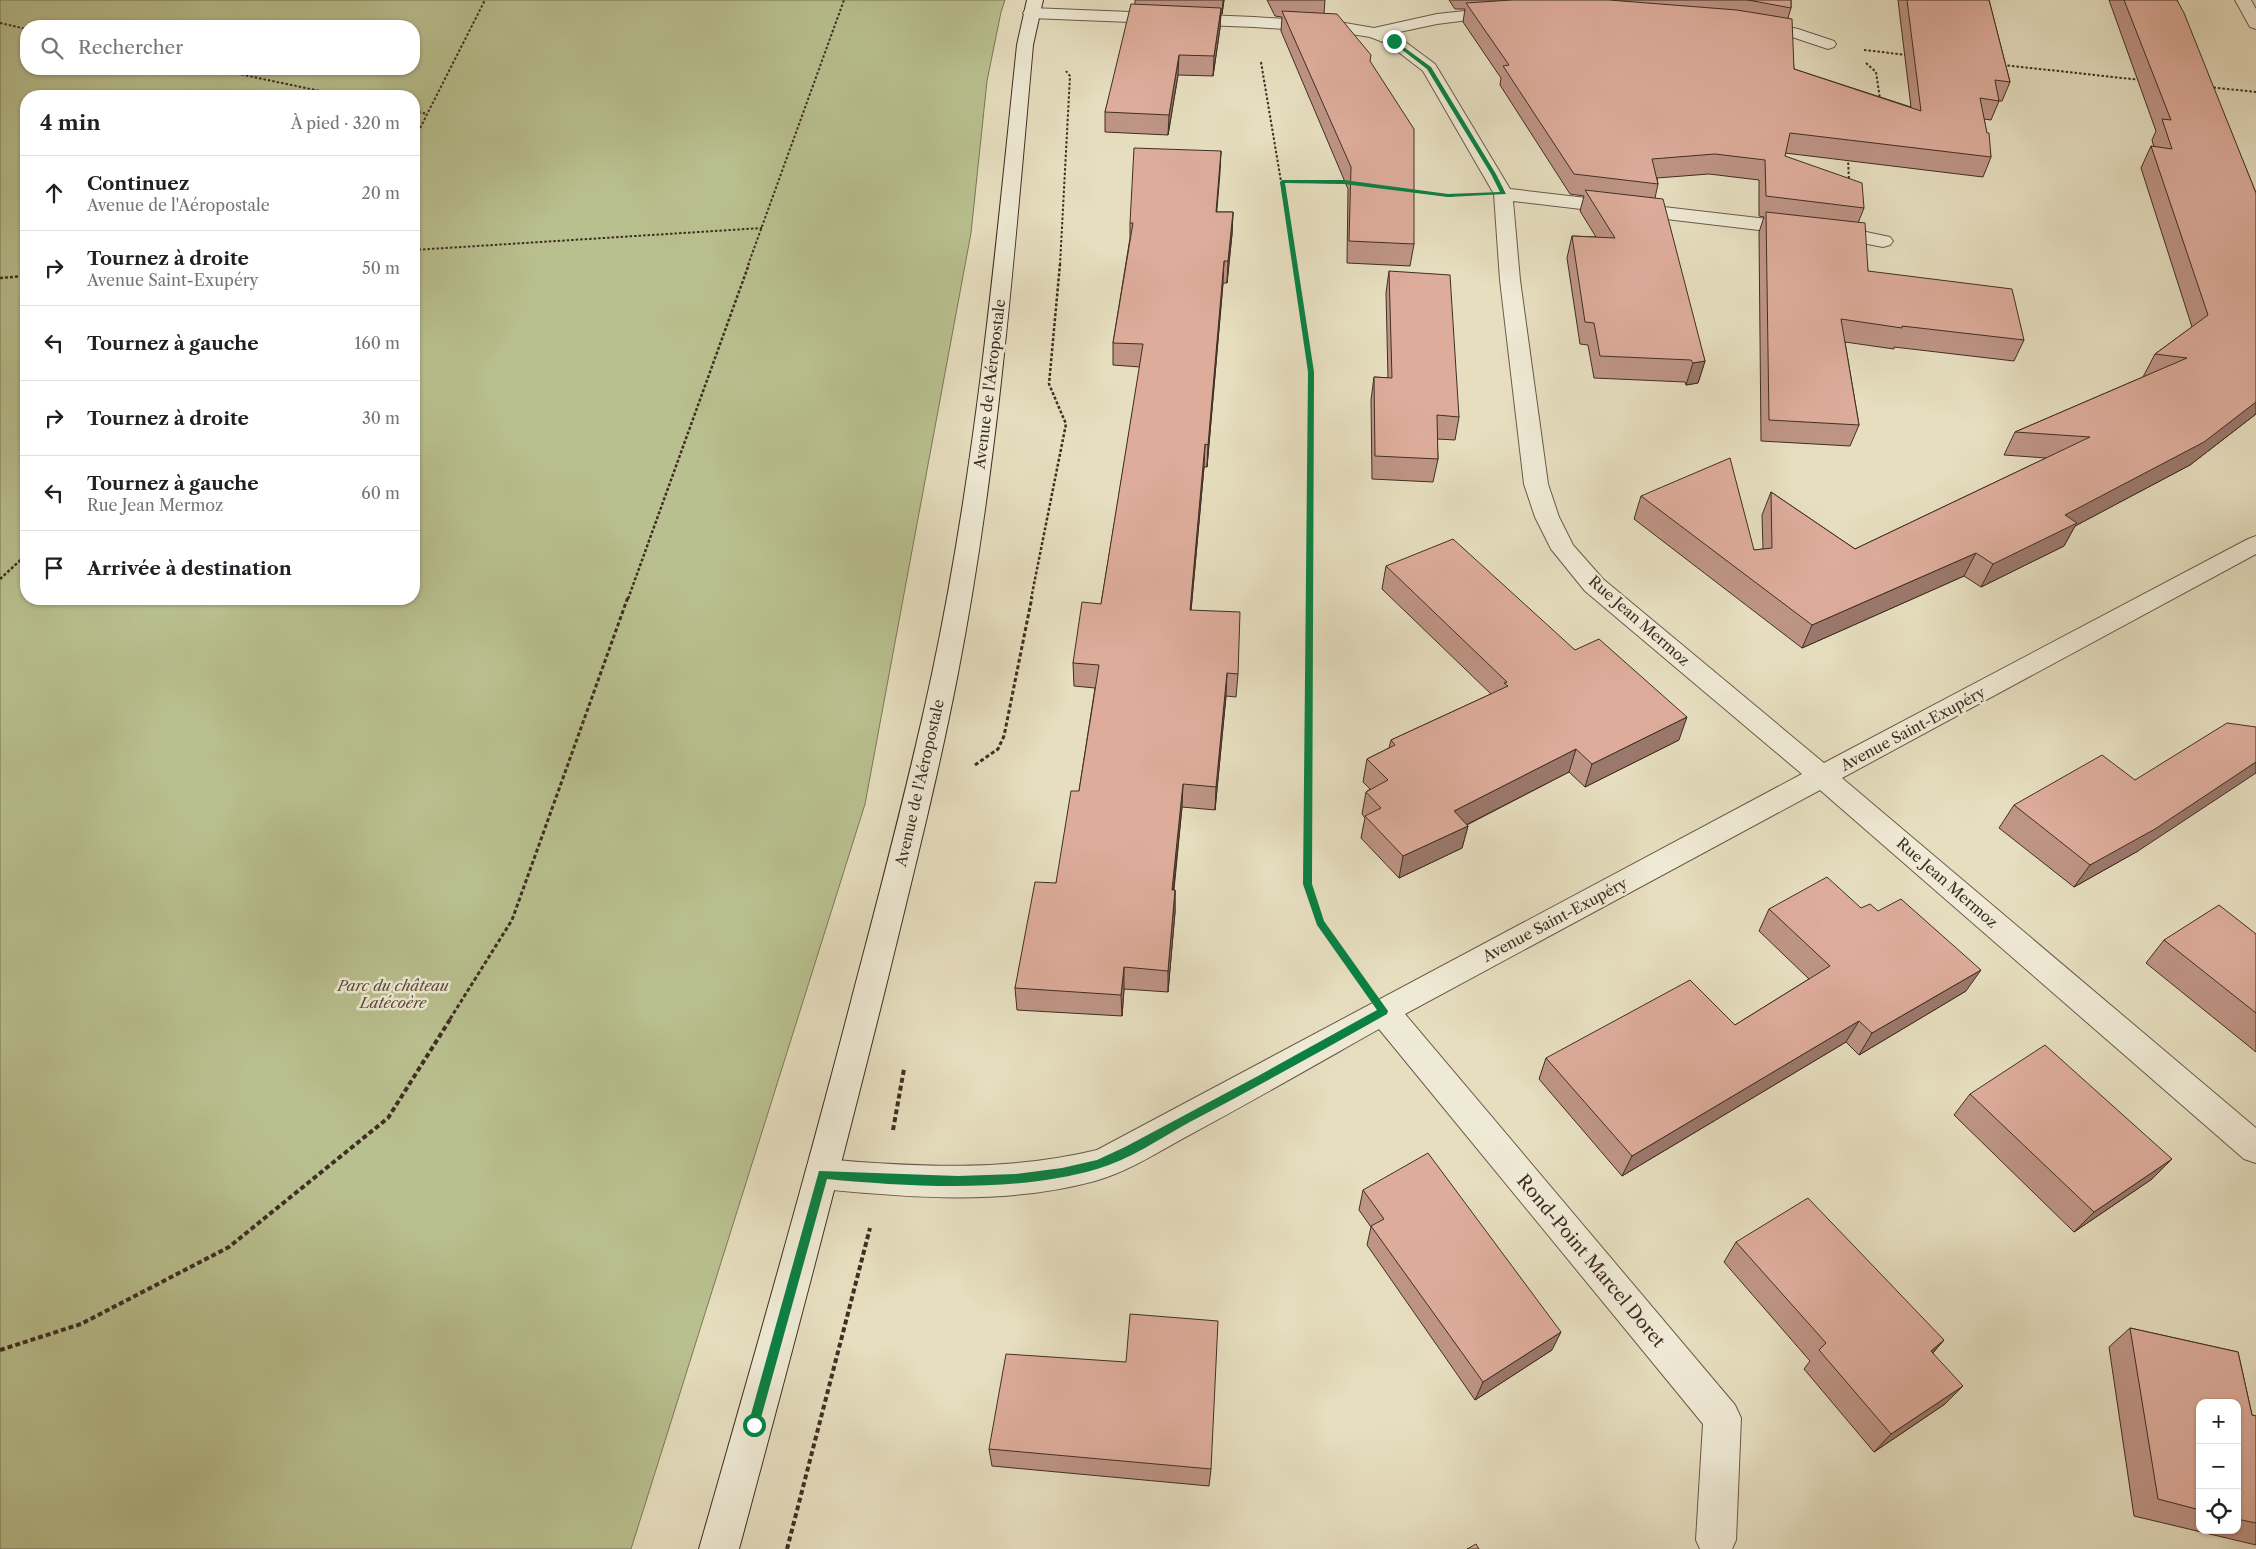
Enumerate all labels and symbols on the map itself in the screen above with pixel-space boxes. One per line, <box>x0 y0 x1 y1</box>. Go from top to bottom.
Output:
route end <box>1383 30 1406 53</box>
street label: Avenue de l'Aéropostale <box>970 298 1009 471</box>
street label: Rue Jean Mermoz <box>1585 572 1694 670</box>
street label: Avenue Saint-Exupéry <box>1836 682 1989 775</box>
street label: Avenue de l'Aéropostale <box>891 697 948 869</box>
street label: Rue Jean Mermoz <box>1893 834 2002 932</box>
street label: Avenue Saint-Exupéry <box>1478 873 1631 966</box>
park label: Parc du château Latécoère <box>337 976 449 1012</box>
street label: Rond-Point Marcel Doret <box>1512 1170 1670 1352</box>
route start <box>743 1414 766 1437</box>

